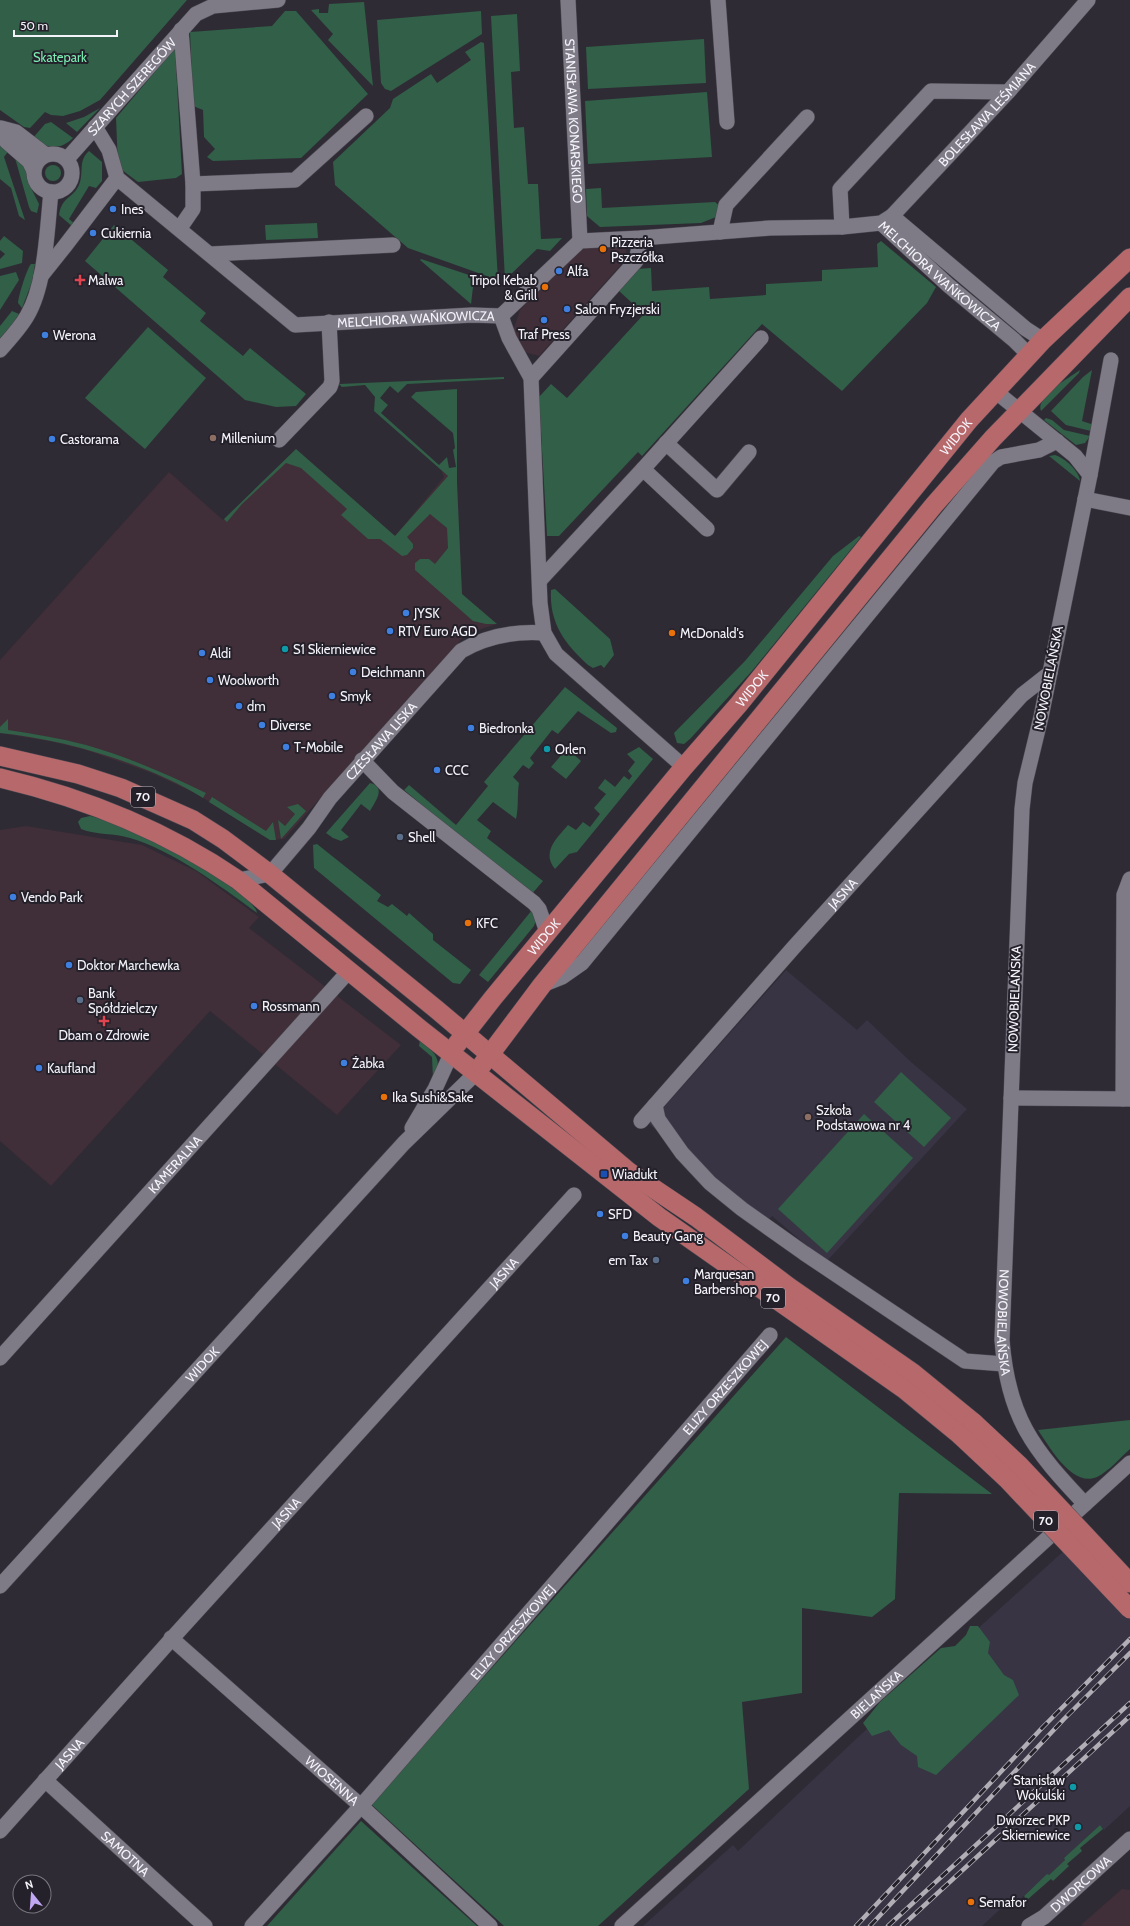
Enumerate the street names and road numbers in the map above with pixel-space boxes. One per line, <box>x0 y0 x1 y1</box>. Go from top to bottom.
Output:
street label: SZARYCH SZEREGÓW <box>84 34 180 139</box>
street label: STANISŁAWA KONARSKIEGO <box>562 38 586 204</box>
street label: BOLESŁAWA LEŚMIANA <box>935 58 1039 170</box>
street label: MELCHIORA WAŃKOWICZA <box>876 217 1004 334</box>
street label: MELCHIORA WAŃKOWICZA <box>337 307 495 331</box>
street label: WIDOK <box>936 414 976 458</box>
street label: NOWOBIELAŃSKA <box>1029 624 1066 732</box>
street label: WIDOK <box>732 666 772 710</box>
street label: CZESŁAWA LISKA <box>342 698 420 783</box>
road number: 70 <box>131 787 155 807</box>
street label: JASNA <box>824 875 861 913</box>
street label: WIDOK <box>524 915 564 958</box>
street label: NOWOBIELAŃSKA <box>1003 946 1024 1052</box>
street label: KAMERALNA <box>145 1132 205 1196</box>
street label: JASNA <box>485 1254 522 1292</box>
street label: NOWOBIELAŃSKA <box>994 1269 1014 1377</box>
road number: 70 <box>761 1288 785 1308</box>
street label: ELIZY ORZESZKOWEJ <box>679 1336 771 1438</box>
street label: WIDOK <box>182 1343 223 1385</box>
street label: JASNA <box>267 1494 304 1532</box>
road number: 70 <box>1034 1511 1058 1531</box>
street label: ELIZY ORZESZKOWEJ <box>467 1581 558 1683</box>
street label: BIELAŃSKA <box>847 1666 906 1722</box>
street label: JASNA <box>51 1735 87 1773</box>
street label: WIOSENNA <box>302 1752 362 1809</box>
street label: SAMOTNA <box>98 1827 153 1880</box>
street label: DWORCOWA <box>1047 1852 1115 1916</box>

